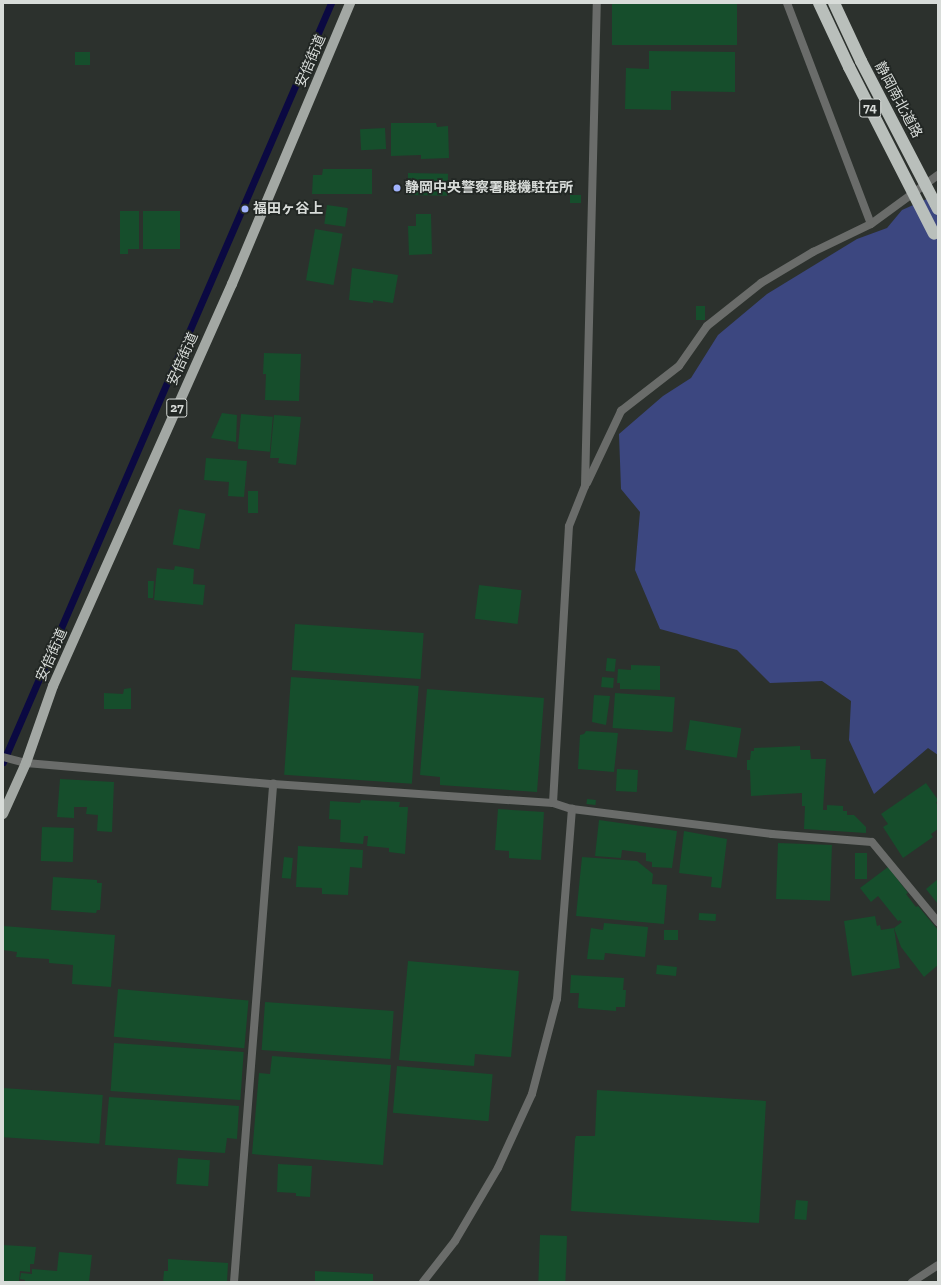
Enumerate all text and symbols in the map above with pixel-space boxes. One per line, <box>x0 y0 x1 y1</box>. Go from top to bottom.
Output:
street label: 安倍街道 <box>292 32 330 90</box>
street label: 静岡南北道路 <box>871 59 925 141</box>
road number: 74 <box>859 97 881 119</box>
place label: 静岡中央警察署賤機駐在所 <box>405 180 573 196</box>
marker: 静岡中央警察署賤機駐在所 <box>392 183 402 193</box>
place label: 福田ヶ谷上 <box>253 201 323 217</box>
marker: 福田ヶ谷上 <box>240 204 250 214</box>
street label: 安倍街道 <box>164 330 202 388</box>
road number: 27 <box>166 397 188 419</box>
street label: 安倍街道 <box>33 626 71 684</box>

